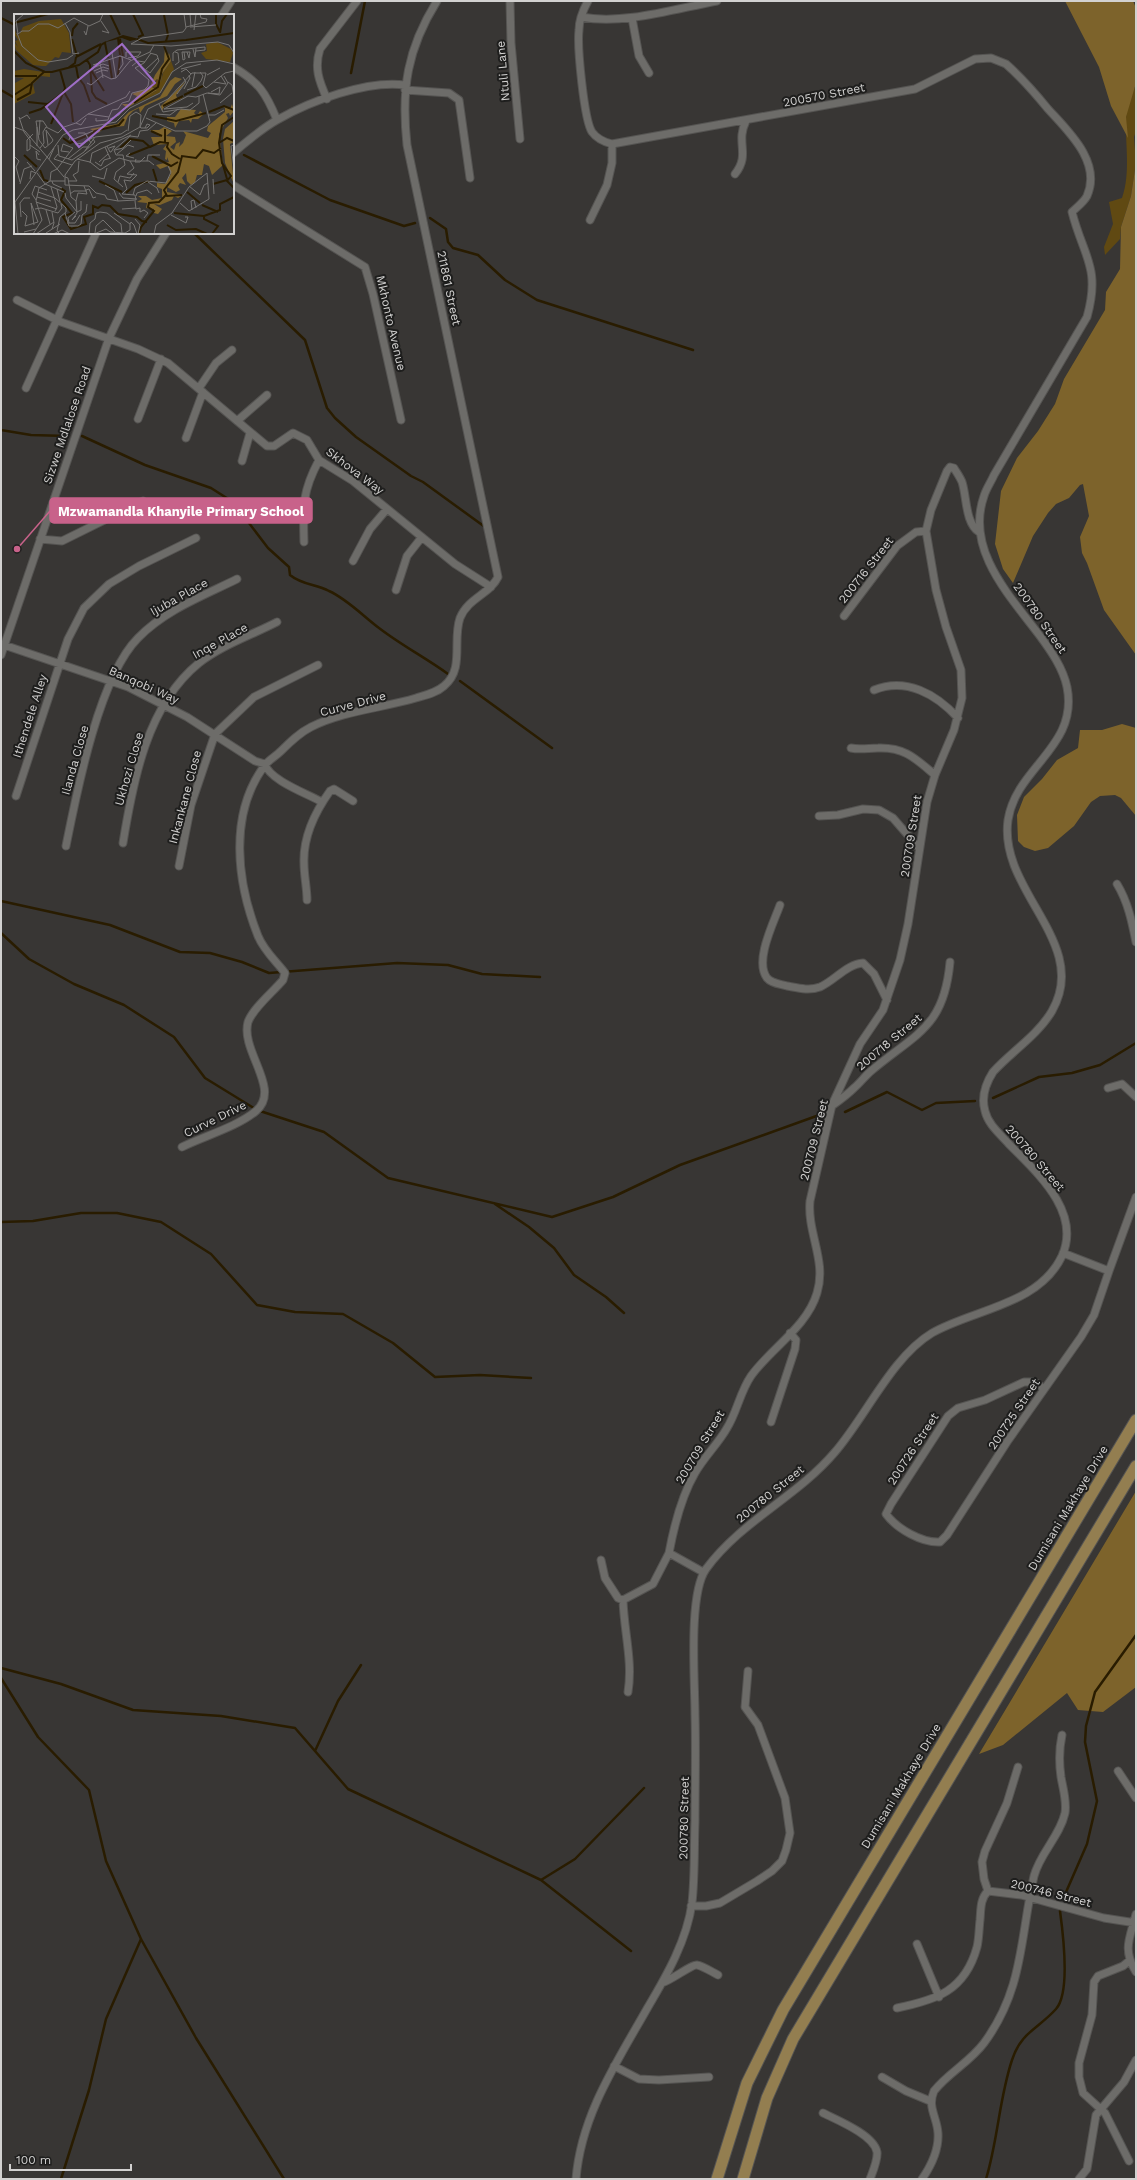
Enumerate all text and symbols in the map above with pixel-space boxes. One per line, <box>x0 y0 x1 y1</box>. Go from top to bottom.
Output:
inset map <box>14 14 234 234</box>
street label: Ntuli Lane <box>493 40 513 102</box>
street label: 200570 Street <box>782 80 866 110</box>
street label: 211861 Street <box>434 249 464 327</box>
street label: Mkhonto Avenue <box>373 274 409 372</box>
street label: Sizwe Mdlalose Road <box>40 364 94 486</box>
street label: Skhova Way <box>323 445 387 498</box>
callout: Mzwamandla Khanyile Primary School <box>50 498 312 523</box>
text: Mzwamandla Khanyile Primary School <box>58 504 305 519</box>
street label: 200716 Street <box>836 534 896 606</box>
street label: Ijuba Place <box>148 575 210 619</box>
street label: 200780 Street <box>1010 580 1070 656</box>
street label: Inqe Place <box>190 620 250 662</box>
street label: Banqobi Way <box>107 663 182 707</box>
street label: Ithendele Alley <box>10 672 50 760</box>
street label: Curve Drive <box>319 688 388 720</box>
street label: Ilanda Close <box>58 723 92 796</box>
street label: Ukhozi Close <box>112 731 146 807</box>
street label: Inkankane Close <box>166 749 204 845</box>
street label: 200709 Street <box>898 794 924 878</box>
street label: 200718 Street <box>854 1011 924 1073</box>
street label: Curve Drive <box>182 1098 249 1140</box>
street label: 200709 Street <box>797 1098 831 1182</box>
street label: 200780 Street <box>1002 1122 1068 1194</box>
street label: 200725 Street <box>985 1376 1043 1452</box>
street label: 200709 Street <box>673 1408 727 1486</box>
street label: 200726 Street <box>885 1410 941 1488</box>
street label: Dumisani Makhaye Drive <box>1025 1443 1111 1573</box>
street label: 200780 Street <box>733 1462 807 1526</box>
street label: Dumisani Makhaye Drive <box>858 1721 944 1851</box>
street label: 200780 Street <box>676 1776 692 1860</box>
street label: 200746 Street <box>1009 1876 1093 1910</box>
scale bar <box>10 2146 131 2172</box>
text: 100 m <box>16 2153 51 2167</box>

